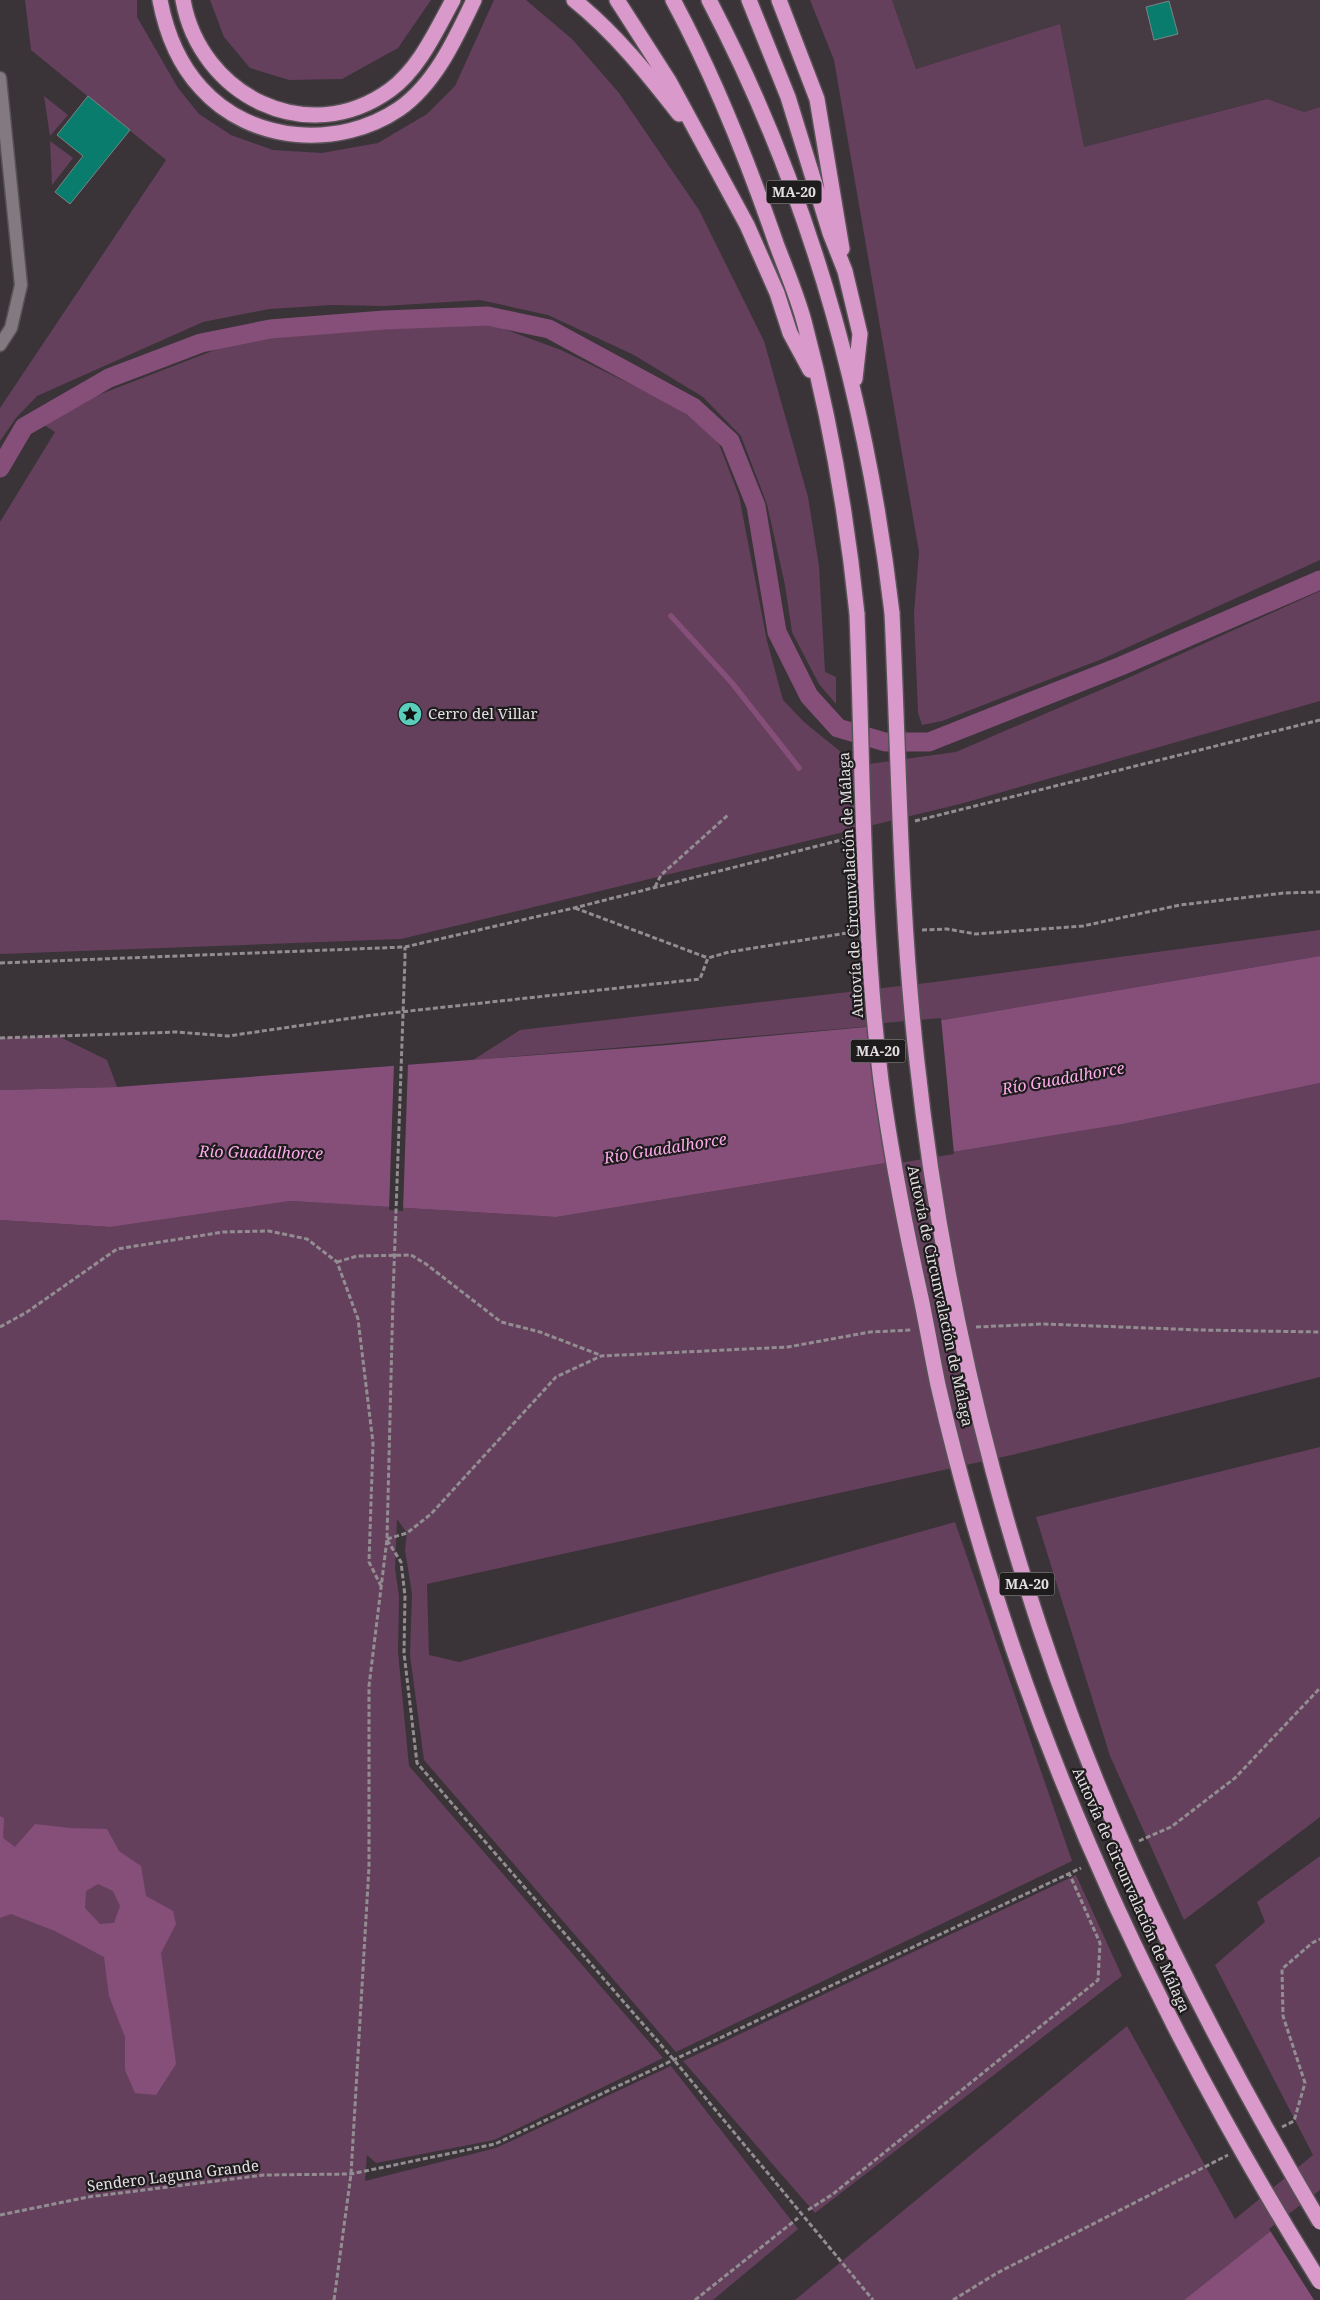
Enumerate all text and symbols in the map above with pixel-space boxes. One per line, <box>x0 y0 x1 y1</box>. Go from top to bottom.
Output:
road number: MA-20 <box>766 180 822 203</box>
place icon: Cerro del Villar <box>397 701 423 727</box>
place label: Cerro del Villar <box>428 703 537 723</box>
street label: Autovía de Circunvalación de Málaga <box>833 752 867 1019</box>
road number: MA-20 <box>850 1040 906 1062</box>
water label: Río Guadalhorce <box>999 1056 1126 1100</box>
water label: Río Guadalhorce <box>601 1127 728 1169</box>
water label: Río Guadalhorce <box>198 1140 323 1164</box>
street label: Autovía de Circunvalación de Málaga <box>904 1163 978 1428</box>
road number: MA-20 <box>1000 1572 1054 1596</box>
street label: Autovía de Circunvalación de Málaga <box>1069 1764 1195 2015</box>
street label: Sendero Laguna Grande <box>86 2155 260 2195</box>

